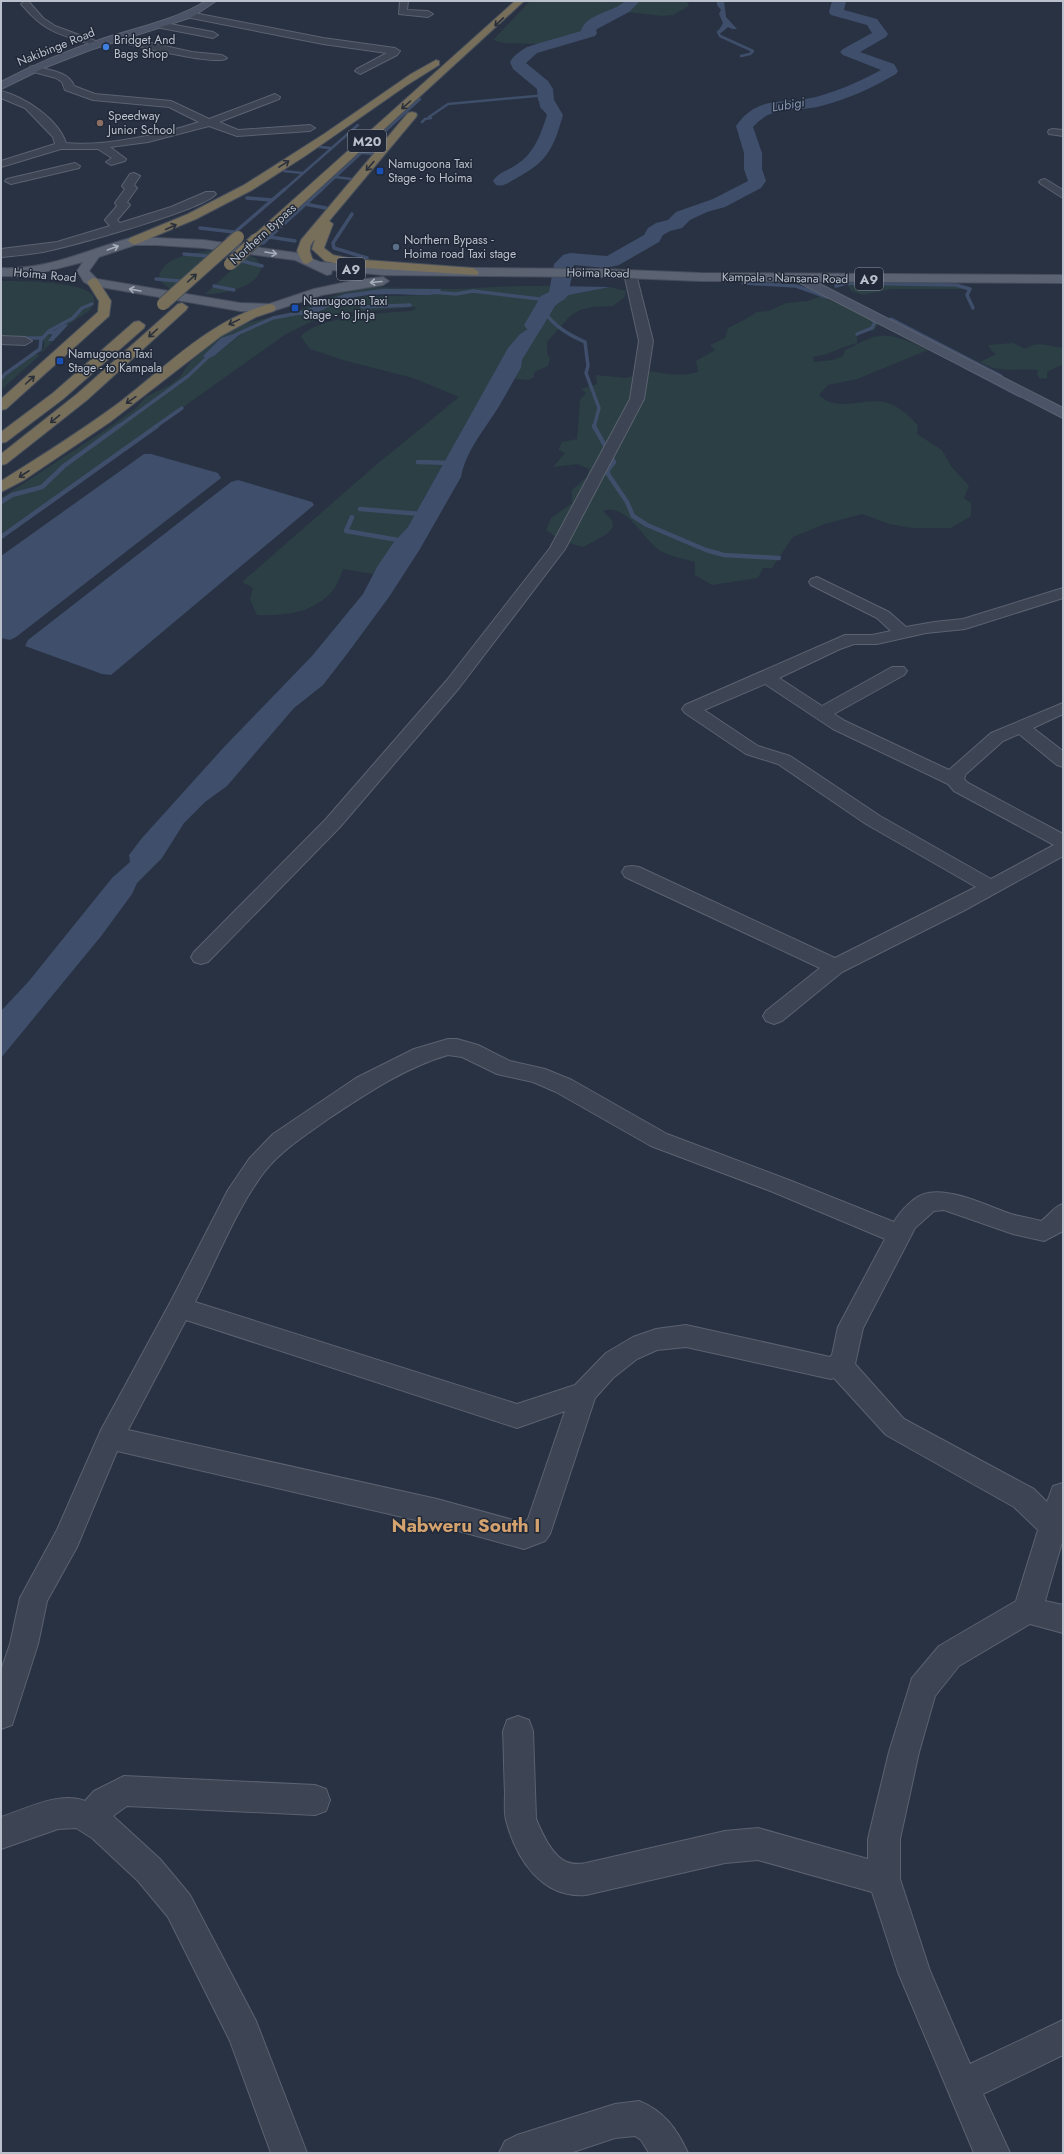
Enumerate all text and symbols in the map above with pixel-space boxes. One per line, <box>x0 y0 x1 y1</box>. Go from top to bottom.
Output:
one-way arrow <box>494 17 504 26</box>
street label: Nakibinge Road <box>14 23 98 71</box>
place label: Bridget And Bags Shop <box>114 31 175 63</box>
marker: Bridget And Bags Shop <box>101 42 111 52</box>
water label: Lubigi <box>770 92 807 116</box>
one-way arrow <box>401 101 411 110</box>
place label: Speedway Junior School <box>106 107 175 139</box>
marker: Speedway Junior School <box>95 118 105 128</box>
road number: M20 <box>348 130 386 152</box>
place label: Namugoona Taxi Stage - to Hoima <box>388 155 473 187</box>
one-way arrow <box>278 160 289 168</box>
one-way arrow <box>365 160 374 171</box>
marker: Namugoona Taxi Stage - to Hoima <box>375 166 385 176</box>
street label: Northern Bypass <box>226 199 300 269</box>
one-way arrow <box>164 223 176 230</box>
place label: Northern Bypass - Hoima road Taxi stage <box>404 231 516 263</box>
marker: Northern Bypass - Hoima road Taxi stage <box>391 242 401 252</box>
one-way arrow <box>107 244 120 251</box>
one-way arrow <box>264 249 277 257</box>
road number: A9 <box>337 258 365 280</box>
street label: Hoima Road <box>13 263 77 287</box>
street label: Hoima Road <box>566 263 630 283</box>
street label: Kampala - Nansana Road <box>722 268 848 288</box>
road number: A9 <box>855 268 883 290</box>
one-way arrow <box>186 274 197 283</box>
one-way arrow <box>370 278 383 286</box>
one-way arrow <box>129 286 142 294</box>
place label: Namugoona Taxi Stage - to Jinja <box>303 292 388 324</box>
marker: Namugoona Taxi Stage - to Jinja <box>290 303 300 313</box>
one-way arrow <box>229 319 241 326</box>
one-way arrow <box>148 328 158 338</box>
place label: Namugoona Taxi Stage - to Kampala <box>68 345 162 377</box>
marker: Namugoona Taxi Stage - to Kampala <box>55 356 65 366</box>
one-way arrow <box>25 375 35 385</box>
one-way arrow <box>125 396 136 404</box>
one-way arrow <box>50 414 61 423</box>
one-way arrow <box>18 469 29 478</box>
district label: Nabweru South I <box>392 1512 540 1539</box>

